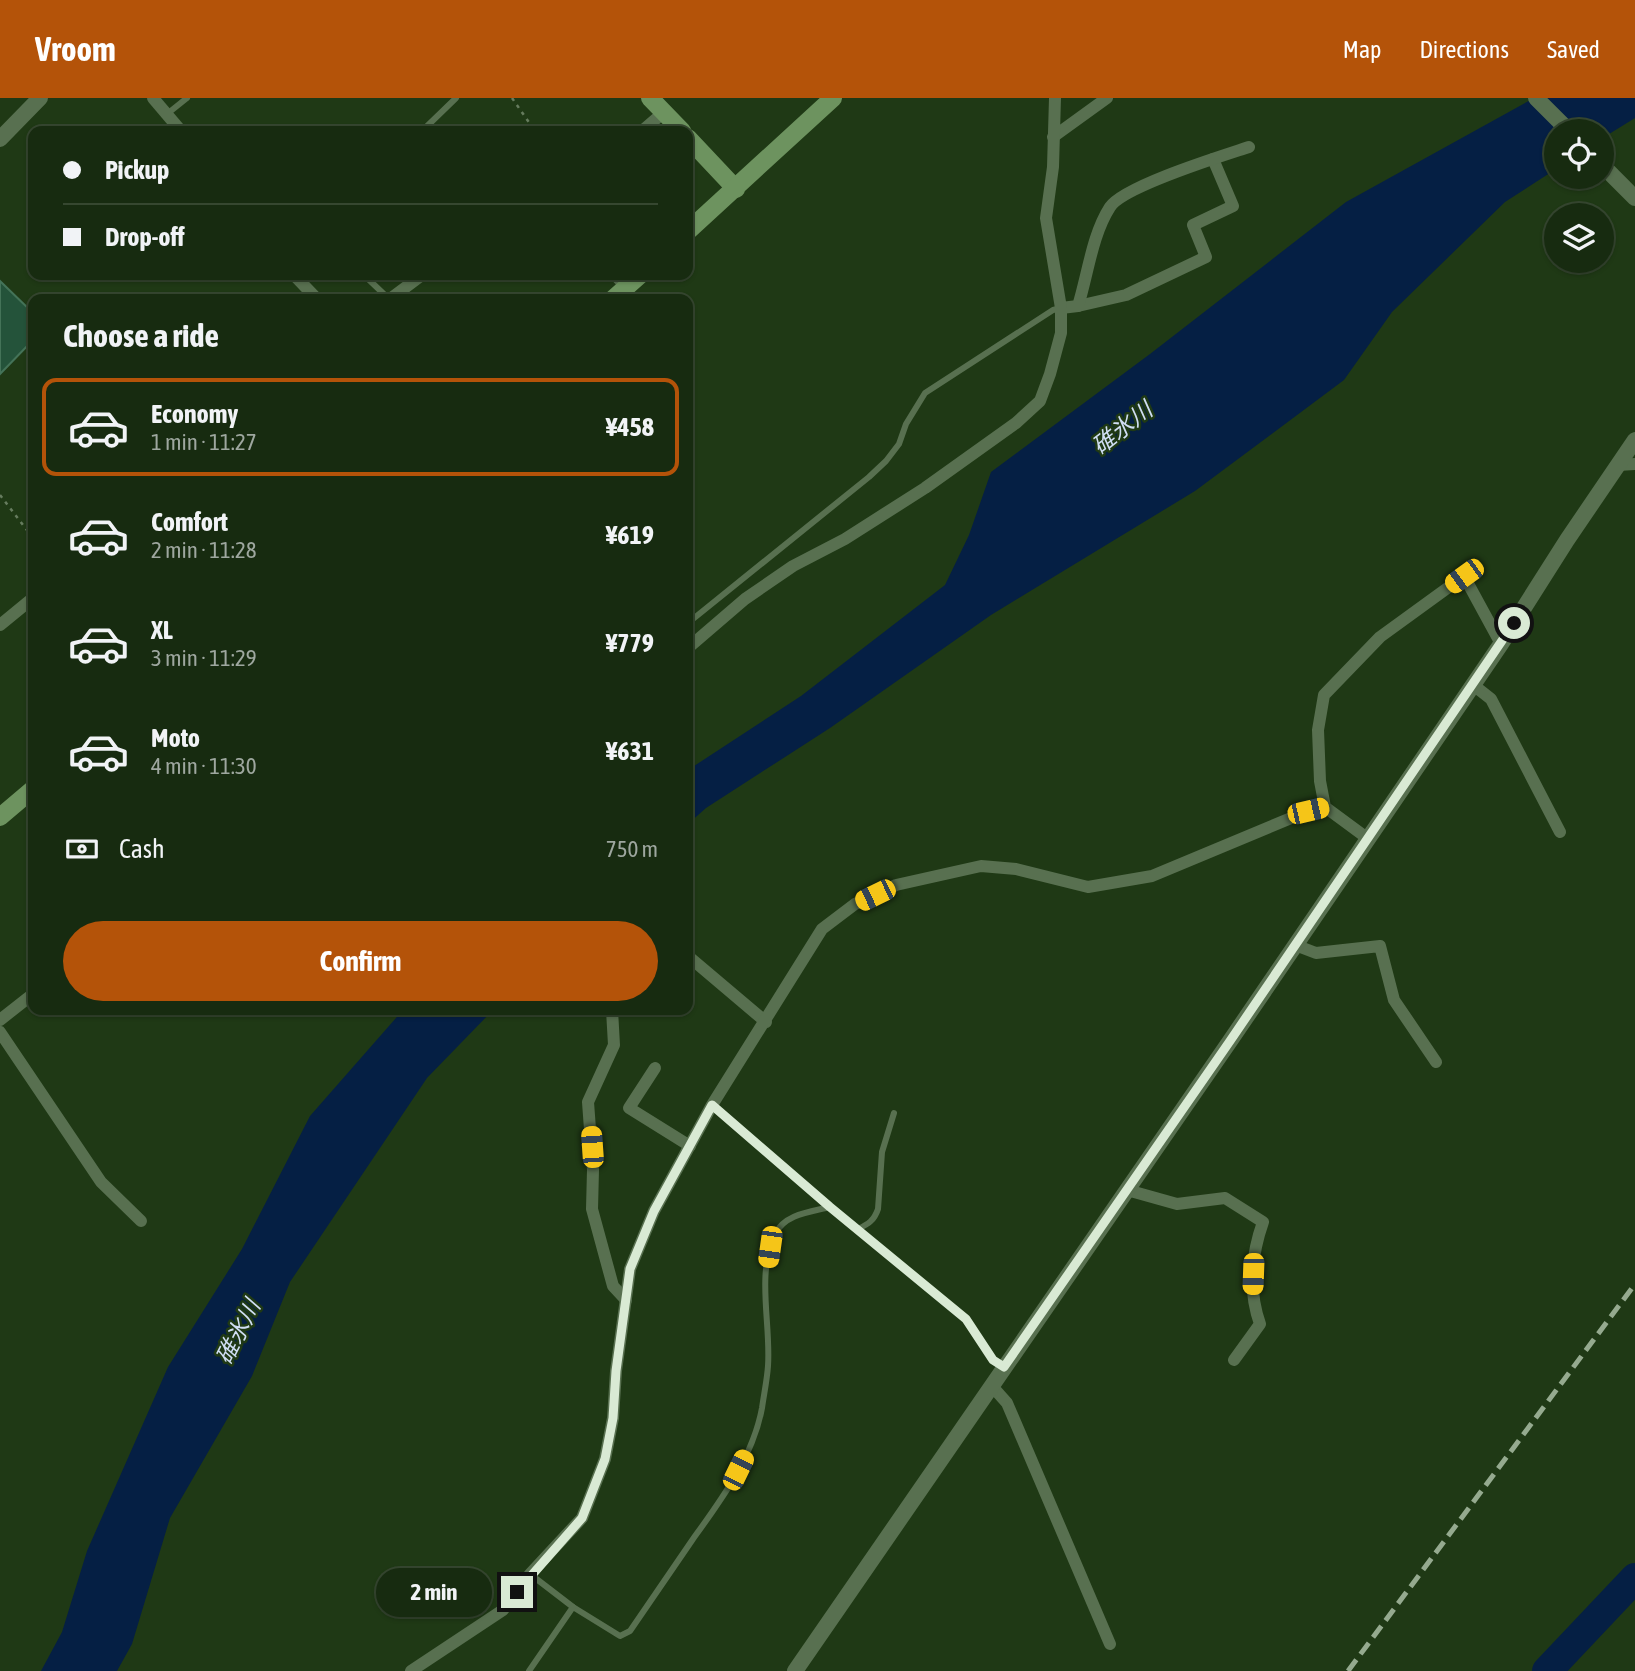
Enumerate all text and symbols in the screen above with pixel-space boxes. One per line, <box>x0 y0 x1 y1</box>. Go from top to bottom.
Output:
text: Vroom <box>35 30 116 68</box>
text: Map <box>1343 36 1381 63</box>
text: Directions <box>1419 36 1509 63</box>
text: Saved <box>1547 36 1600 63</box>
map controls <box>1544 119 1614 273</box>
button: locate <box>1544 119 1614 189</box>
text: Pickup <box>105 155 169 185</box>
button: layers <box>1544 203 1614 273</box>
text: Drop-off <box>105 222 185 252</box>
text: Choose a ride <box>63 317 219 354</box>
water label: 碓氷川 <box>1087 395 1160 459</box>
icon: car <box>67 396 130 459</box>
text: Economy <box>151 399 238 429</box>
text: ¥458 <box>606 412 654 442</box>
text: 1 min · 11:27 <box>151 429 257 455</box>
icon: car <box>67 504 130 567</box>
text: Comfort <box>151 507 228 537</box>
text: ¥619 <box>606 520 654 550</box>
text: 2 min · 11:28 <box>151 537 257 563</box>
car <box>1441 555 1488 597</box>
route start <box>1498 607 1530 639</box>
icon: car <box>67 612 130 675</box>
text: XL <box>151 615 173 645</box>
text: ¥779 <box>606 628 654 658</box>
text: 3 min · 11:29 <box>151 645 257 671</box>
icon: car <box>67 720 130 783</box>
text: Moto <box>151 723 200 753</box>
text: ¥631 <box>606 736 654 766</box>
text: 4 min · 11:30 <box>151 753 257 779</box>
car <box>1286 796 1331 826</box>
icon: cash <box>63 830 101 868</box>
text: Cash <box>119 834 165 864</box>
text: 750 m <box>606 836 658 862</box>
car <box>852 876 899 914</box>
button: Confirm <box>63 921 658 1001</box>
car <box>581 1125 604 1169</box>
car <box>757 1225 784 1269</box>
car <box>1242 1253 1265 1295</box>
water label: 碓氷川 <box>211 1293 267 1369</box>
car <box>720 1447 757 1493</box>
callout: 2 min <box>377 1568 492 1616</box>
route end <box>501 1576 533 1608</box>
text: 2 min <box>411 1579 457 1605</box>

